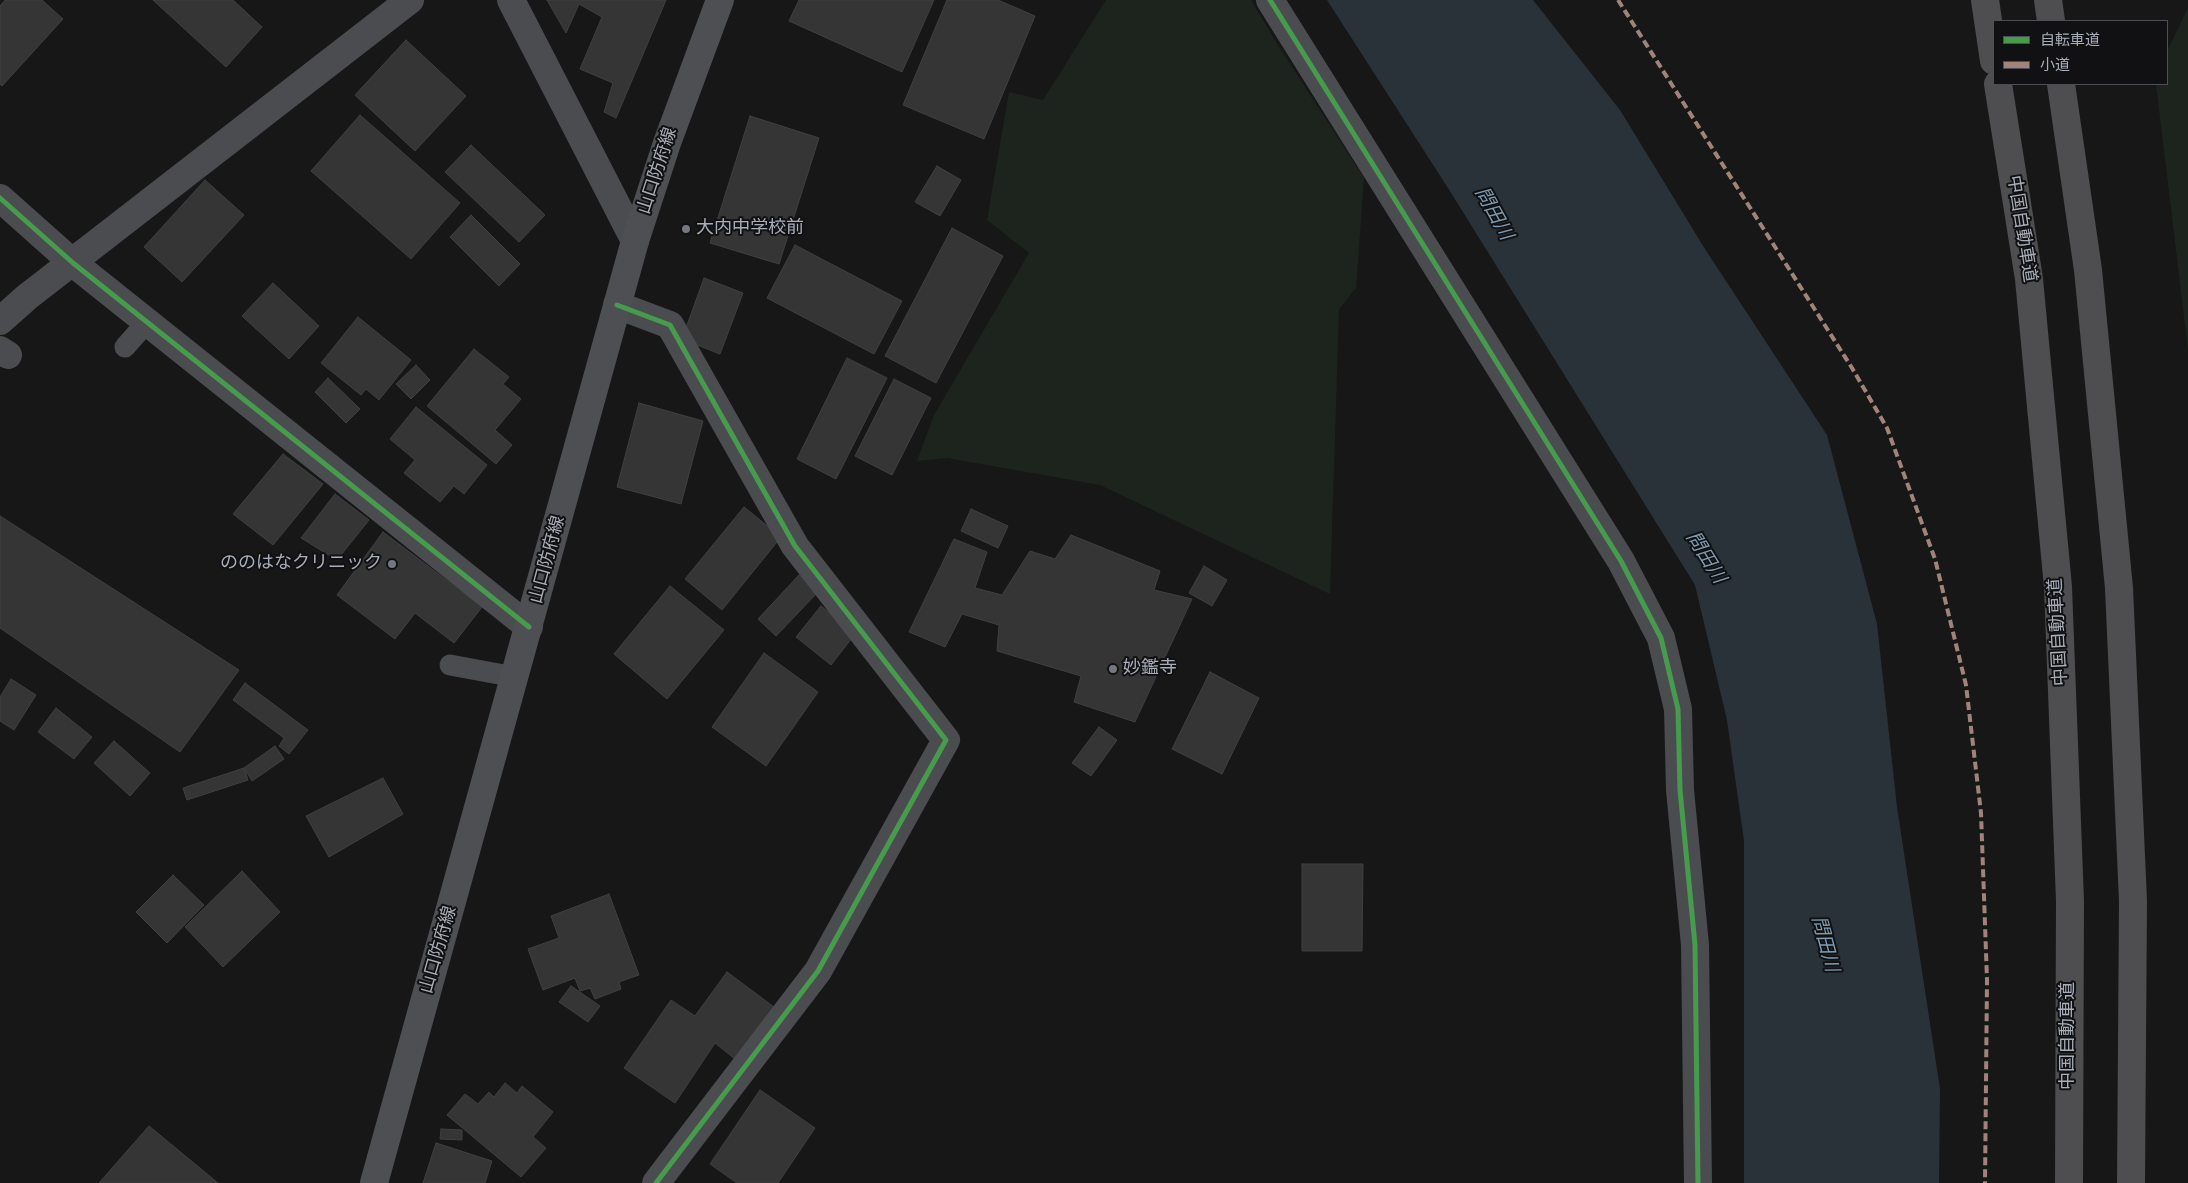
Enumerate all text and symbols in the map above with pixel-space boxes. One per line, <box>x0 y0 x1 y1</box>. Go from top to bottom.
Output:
legend <box>1993 20 2168 85</box>
text: 自転車道 <box>2040 28 2100 51</box>
text: 小道 <box>2040 53 2070 76</box>
street label: 山口防府線 <box>634 125 682 217</box>
street label: 中国自動車道 <box>2002 174 2040 284</box>
water label: 問田川 <box>1469 184 1517 244</box>
place label: 大内中学校前 <box>696 218 804 240</box>
marker: 大内中学校前 <box>680 223 692 235</box>
street label: 山口防府線 <box>526 514 570 606</box>
water label: 問田川 <box>1680 528 1730 588</box>
place label: ののはなクリニック <box>220 553 382 575</box>
marker: ののはなクリニック <box>386 558 398 570</box>
street label: 中国自動車道 <box>2045 578 2073 686</box>
place label: 妙鑑寺 <box>1123 658 1177 680</box>
marker: 妙鑑寺 <box>1107 663 1119 675</box>
street label: 山口防府線 <box>416 904 462 996</box>
water label: 問田川 <box>1806 914 1842 974</box>
street label: 中国自動車道 <box>2058 982 2080 1090</box>

